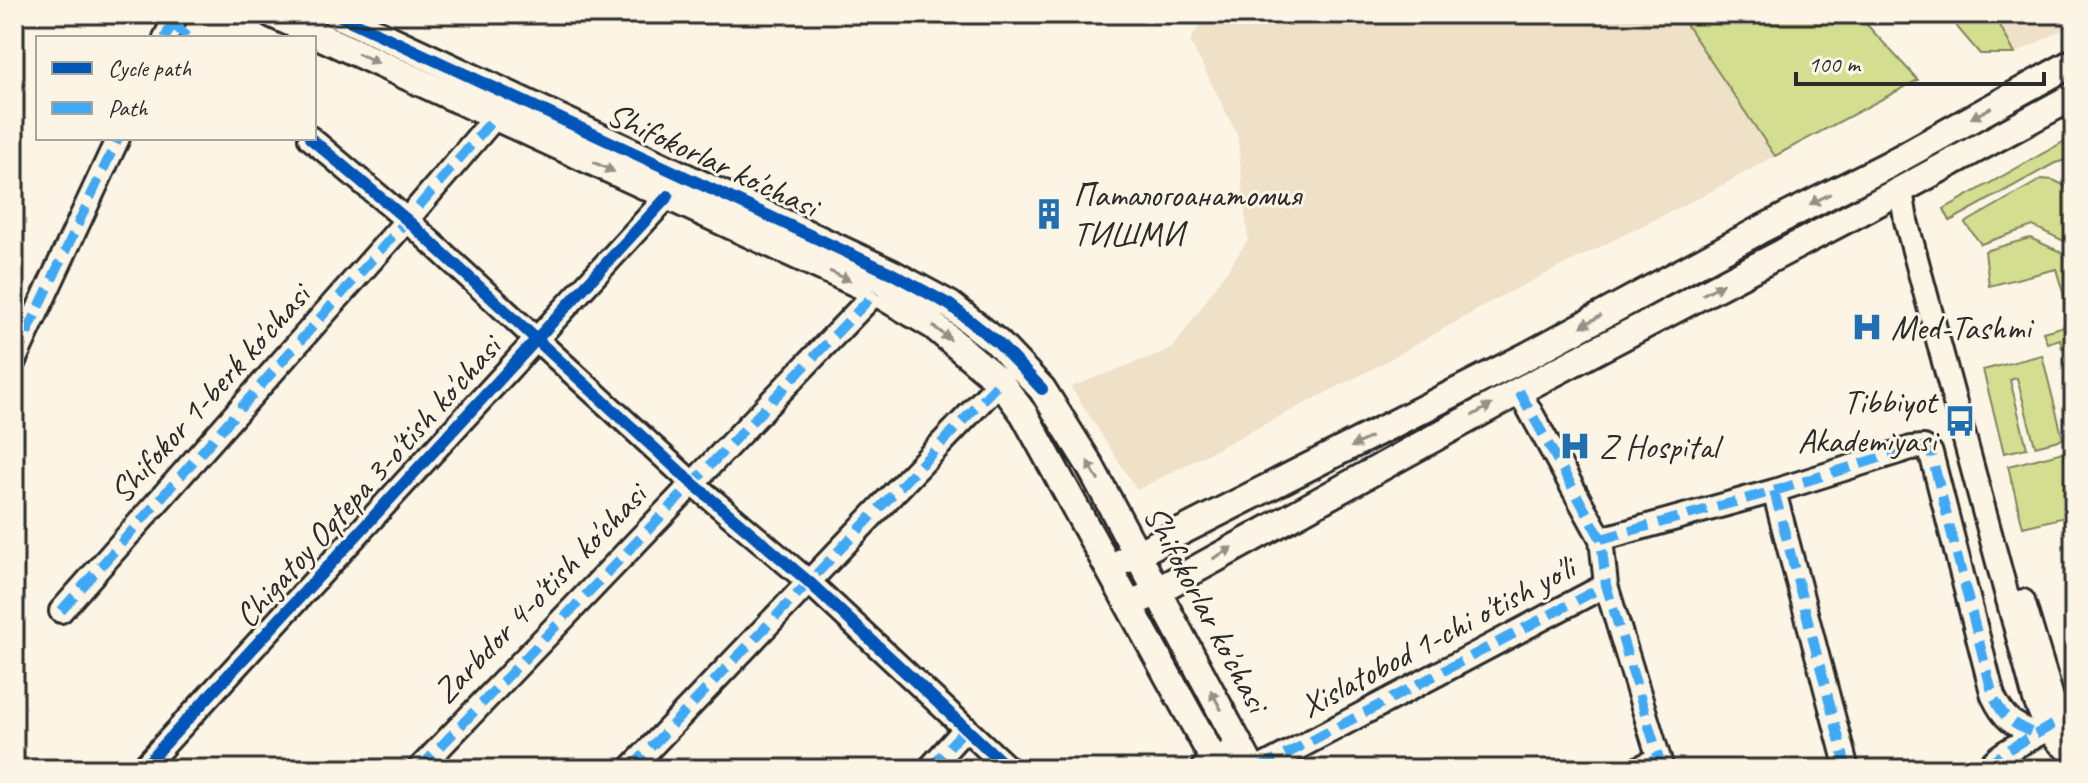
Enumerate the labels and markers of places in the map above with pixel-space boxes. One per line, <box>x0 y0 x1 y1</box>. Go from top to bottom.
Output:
place label: Паталогоанатомия ТИШМИ <box>1073 173 1303 255</box>
building icon: Паталогоанатомия ТИШМИ <box>1032 197 1066 231</box>
place label: Med-Tashmi <box>1891 306 2034 349</box>
hospital icon: Med-Tashmi <box>1850 310 1884 344</box>
place label: Tibbiyot Akademiyasi <box>1798 380 1940 462</box>
bus stop icon: Tibbiyot Akademiyasi <box>1943 404 1977 438</box>
place label: Z Hospital <box>1599 425 1724 468</box>
hospital icon: Z Hospital <box>1558 429 1592 463</box>

